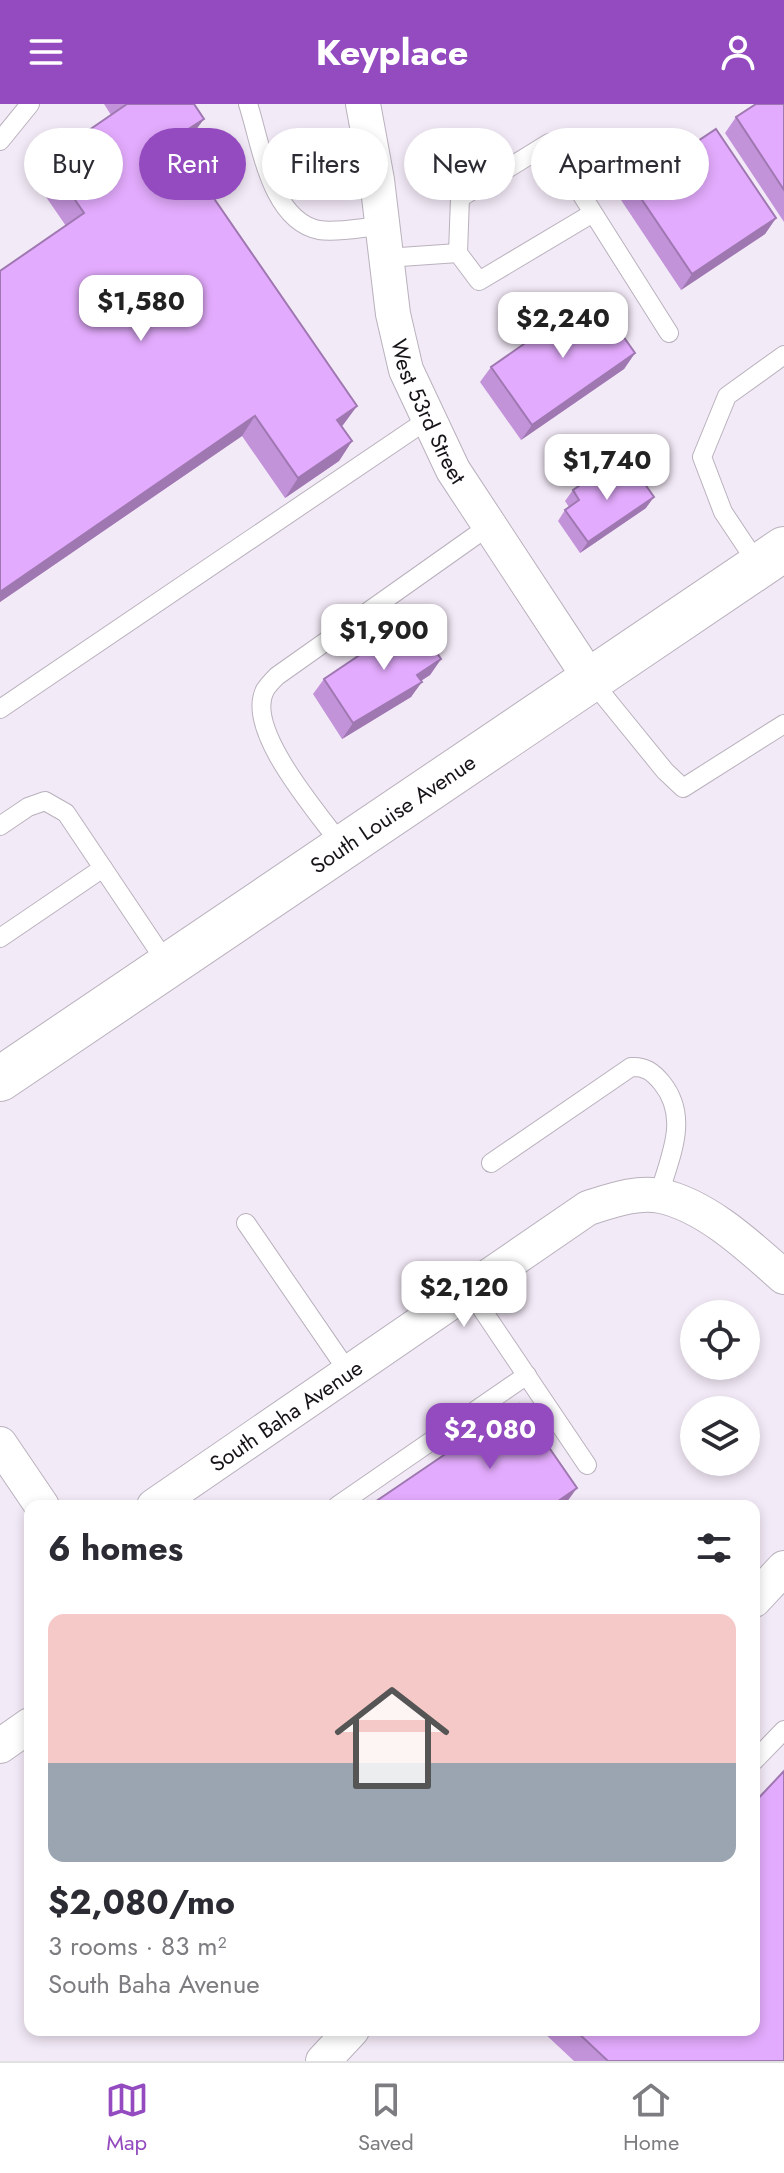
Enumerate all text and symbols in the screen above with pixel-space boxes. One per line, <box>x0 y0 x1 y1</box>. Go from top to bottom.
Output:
text: Keyplace <box>316 26 468 78</box>
icon: menu <box>24 30 68 74</box>
icon: person <box>716 30 760 74</box>
chip: Buy <box>24 128 123 200</box>
chip: Rent <box>139 128 246 200</box>
chip: Filters <box>262 128 388 200</box>
chip: New <box>404 128 515 200</box>
chip: Apartment <box>531 128 709 200</box>
pin: $1,580 <box>76 275 206 343</box>
text: $1,580 <box>97 282 185 320</box>
pin: $2,240 <box>498 292 628 360</box>
text: $2,240 <box>516 299 610 337</box>
street label: West 53rd Street <box>383 336 474 491</box>
pin: $1,740 <box>542 434 672 502</box>
text: $1,740 <box>563 441 651 479</box>
pin: $1,900 <box>319 604 449 672</box>
text: $1,900 <box>339 611 429 649</box>
street label: South Louise Avenue <box>303 746 482 881</box>
pin: $2,120 <box>399 1261 529 1329</box>
text: $2,120 <box>419 1268 509 1306</box>
map controls <box>680 1300 760 1476</box>
button: locate <box>680 1300 760 1380</box>
street label: South Baha Avenue <box>203 1351 369 1479</box>
button: layers <box>680 1396 760 1476</box>
pin: $2,080 <box>425 1403 555 1471</box>
text: $2,080 <box>444 1410 536 1448</box>
text: 6 homes <box>48 1524 183 1573</box>
icon: filters <box>692 1526 736 1570</box>
icon: home <box>320 1666 464 1810</box>
text: $2,080/mo <box>48 1878 235 1927</box>
text: 3 rooms · 83 m² <box>48 1927 227 1965</box>
text: South Baha Avenue <box>48 1965 260 2003</box>
tab: Map <box>105 2078 149 2158</box>
tab: Saved <box>358 2078 414 2158</box>
tab: Home <box>623 2078 679 2158</box>

